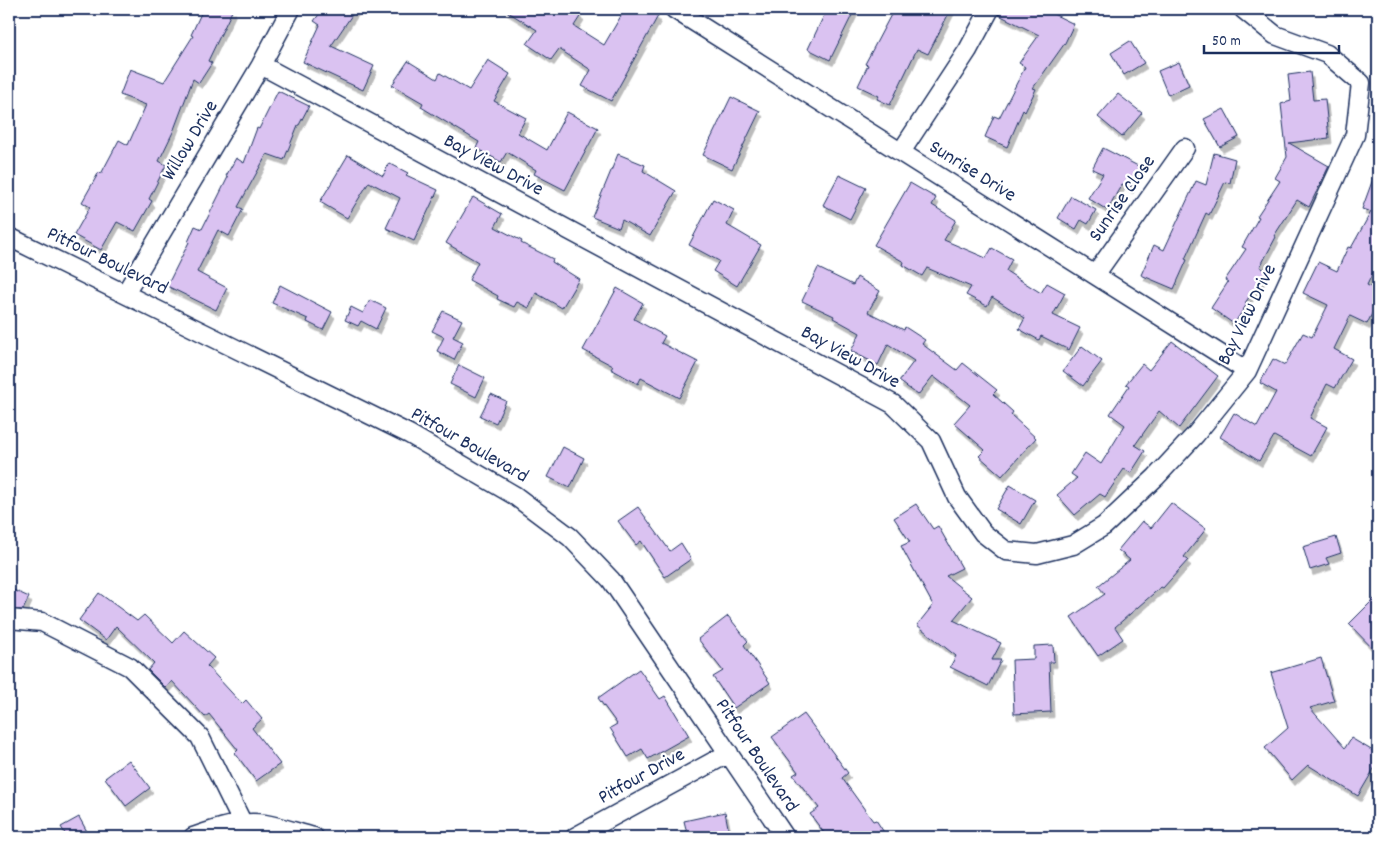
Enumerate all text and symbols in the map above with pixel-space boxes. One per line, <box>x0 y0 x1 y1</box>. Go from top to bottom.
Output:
scale bar <box>1204 22 1340 54</box>
text: 50 m <box>1212 31 1241 53</box>
street label: Willow Drive <box>156 95 226 187</box>
street label: Bay View Drive <box>438 128 548 204</box>
street label: Sunrise Drive <box>923 134 1021 210</box>
street label: Sunrise Close <box>1083 150 1163 248</box>
street label: Pitfour Boulevard <box>42 221 172 303</box>
street label: Bay View Drive <box>1211 259 1285 370</box>
street label: Bay View Drive <box>795 319 905 397</box>
street label: Pitfour Boulevard <box>405 401 533 491</box>
street label: Pitfour Boulevard <box>708 694 804 818</box>
street label: Pitfour Drive <box>594 742 691 812</box>

